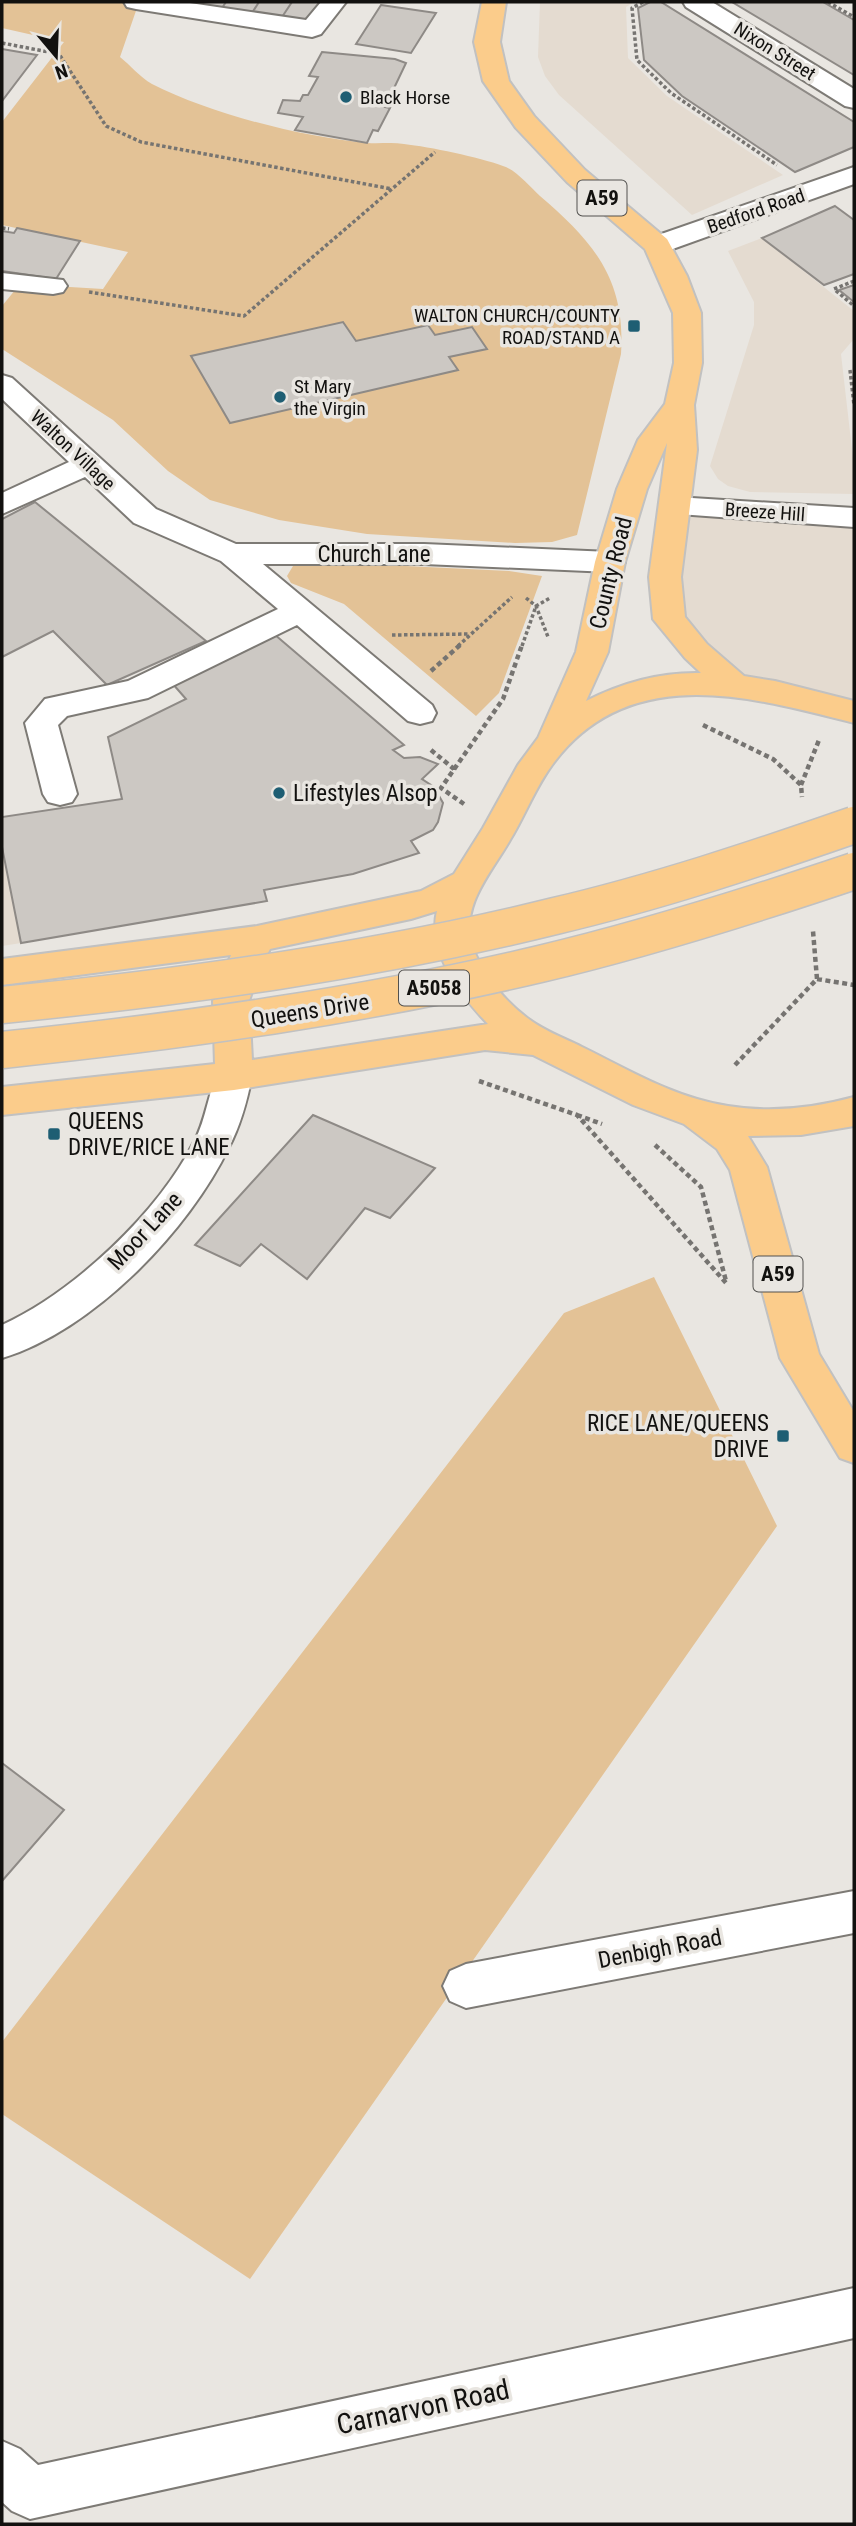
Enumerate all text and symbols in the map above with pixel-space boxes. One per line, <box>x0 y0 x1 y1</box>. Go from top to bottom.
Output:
street label: Nixon Street <box>730 17 820 85</box>
north arrow <box>21 21 91 91</box>
text: N <box>52 59 71 84</box>
place label: Black Horse <box>360 86 450 109</box>
marker: Black Horse <box>338 89 354 105</box>
road number: A59 <box>578 180 626 216</box>
street label: Bedford Road <box>704 184 808 238</box>
place label: WALTON CHURCH/COUNTY ROAD/STAND A <box>414 304 620 349</box>
marker: WALTON CHURCH/COUNTY ROAD/STAND A <box>626 318 642 334</box>
place label: St Mary the Virgin <box>294 375 366 420</box>
marker: St Mary the Virgin <box>272 389 288 405</box>
street label: Walton Village <box>26 405 120 495</box>
street label: Breeze Hill <box>724 498 806 526</box>
street label: County Road <box>584 514 638 632</box>
street label: Church Lane <box>318 541 430 568</box>
place label: Lifestyles Alsop <box>293 780 438 807</box>
marker: Lifestyles Alsop <box>271 785 287 801</box>
road number: A5058 <box>399 970 469 1006</box>
street label: Queens Drive <box>249 988 371 1034</box>
place label: QUEENS DRIVE/RICE LANE <box>68 1108 230 1161</box>
marker: QUEENS DRIVE/RICE LANE <box>46 1126 62 1142</box>
street label: Moor Lane <box>102 1186 188 1276</box>
road number: A59 <box>754 1256 802 1292</box>
place label: RICE LANE/QUEENS DRIVE <box>587 1410 769 1463</box>
marker: RICE LANE/QUEENS DRIVE <box>775 1428 791 1444</box>
street label: Denbigh Road <box>596 1924 724 1974</box>
street label: Carnarvon Road <box>334 2373 512 2441</box>

